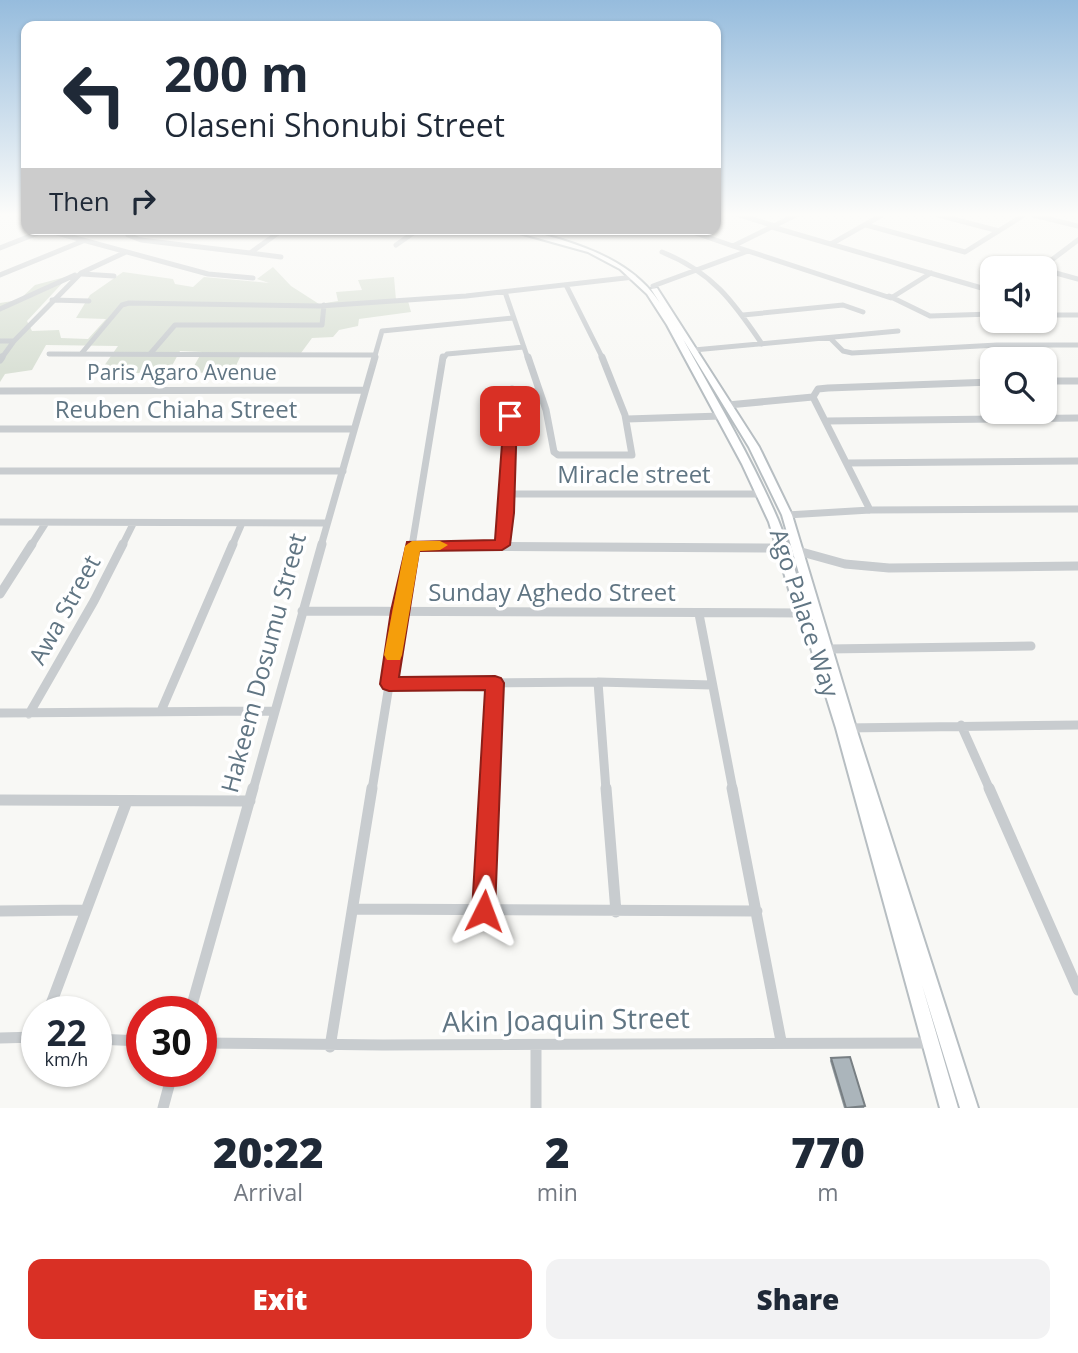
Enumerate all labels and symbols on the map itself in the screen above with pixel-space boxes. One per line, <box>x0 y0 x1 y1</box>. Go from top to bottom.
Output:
street label: Paris Agaro Avenue <box>87 358 277 386</box>
pin <box>480 386 540 446</box>
street label: Reuben Chiaha Street <box>55 392 297 425</box>
street label: Miracle street <box>557 457 711 490</box>
street label: Ago Palace Way <box>763 524 848 702</box>
street label: Hakeem Dosumu Street <box>212 529 313 796</box>
street label: Awa Street <box>20 549 107 670</box>
street label: Sunday Aghedo Street <box>428 575 676 608</box>
position arrow <box>447 874 521 948</box>
speed limit sign: 30 <box>126 996 217 1087</box>
street label: Akin Joaquin Street <box>442 998 690 1040</box>

